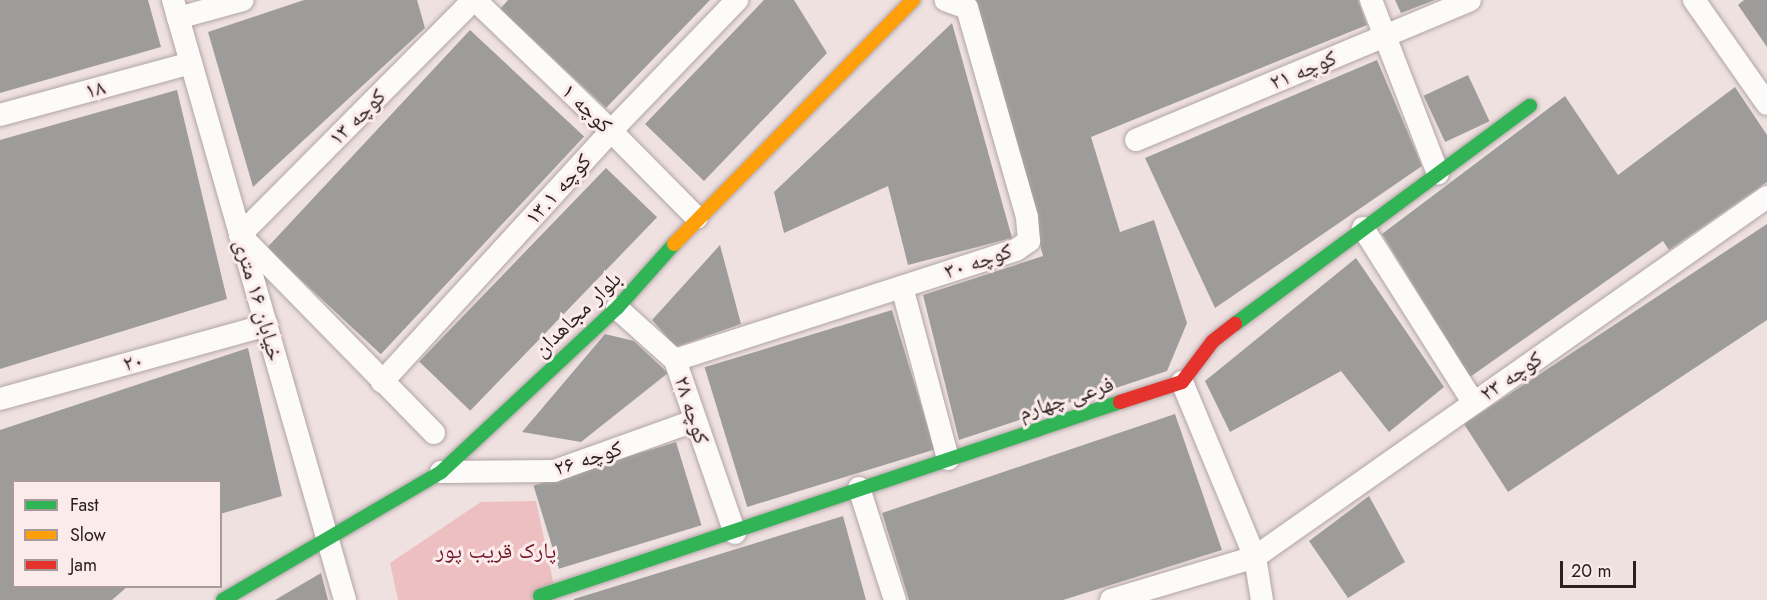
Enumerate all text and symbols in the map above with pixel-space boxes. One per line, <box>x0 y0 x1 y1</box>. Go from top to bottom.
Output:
street label: کوچه ۲۱ <box>1266 44 1340 96</box>
street label: ۱۸ <box>82 74 108 104</box>
street label: کوچه ۱ <box>556 78 618 138</box>
street label: کوچه ۱۳ <box>323 83 391 151</box>
street label: کوچه ۱۳.۱ <box>519 148 597 230</box>
street label: خیابان ۱۶ متری <box>229 236 289 364</box>
street label: کوچه ۳۰ <box>941 237 1015 285</box>
street label: بلوار مجاهدان <box>528 266 626 362</box>
street label: کوچه ۲۳ <box>1475 345 1547 407</box>
street label: ۲۰ <box>120 347 146 377</box>
street label: فرعی چهارم <box>1015 370 1117 426</box>
street label: کوچه ۲۸ <box>669 373 715 447</box>
street label: کوچه ۲۶ <box>551 435 625 481</box>
legend <box>12 480 222 588</box>
text: Fast <box>70 492 99 518</box>
text: Slow <box>70 522 106 548</box>
park label: پارک قریب پور <box>436 538 556 564</box>
scale bar <box>1563 549 1640 587</box>
text: Jam <box>70 552 97 578</box>
text: 20 m <box>1571 558 1611 584</box>

